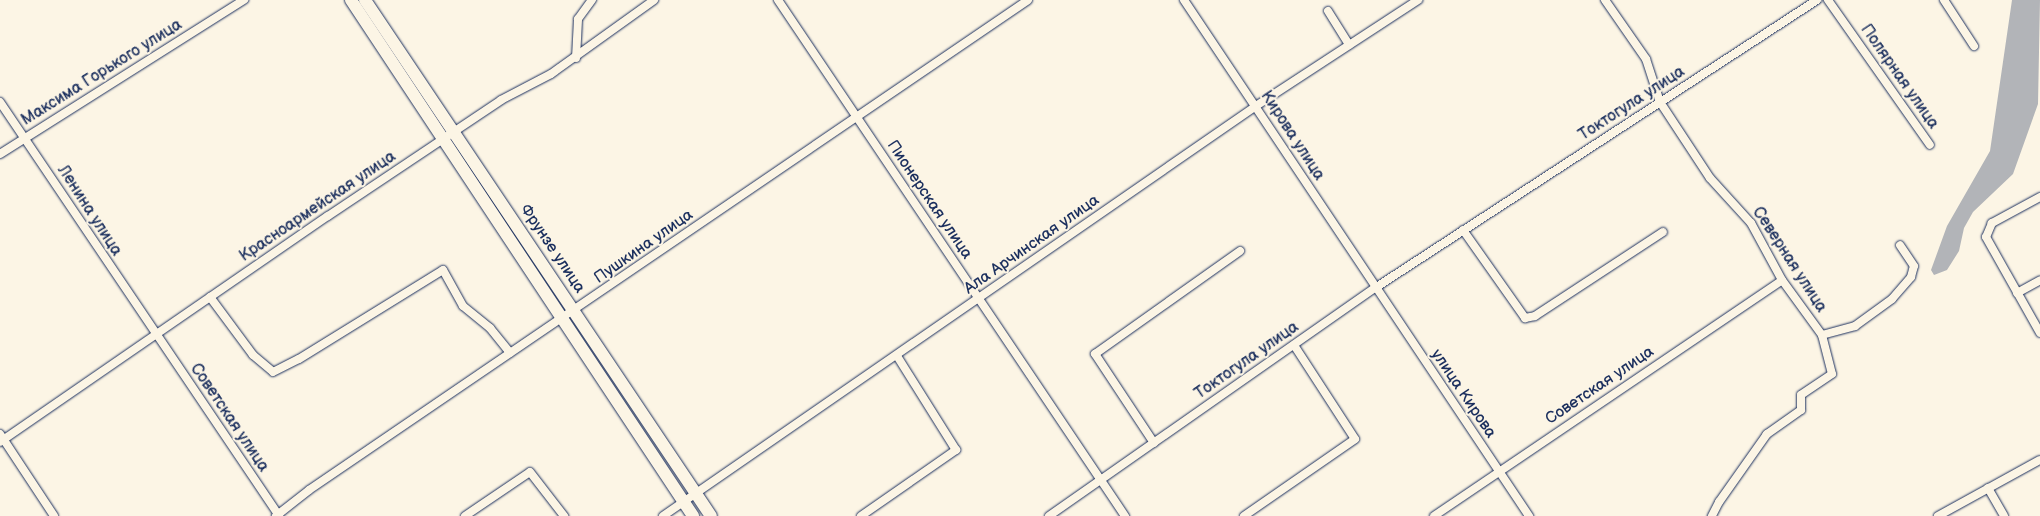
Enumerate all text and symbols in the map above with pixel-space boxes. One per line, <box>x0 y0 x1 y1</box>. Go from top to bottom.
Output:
street label: Максима Горького улица <box>18 16 186 130</box>
street label: Полярная улица <box>1856 21 1942 133</box>
street label: Токтогула улица <box>1575 63 1689 145</box>
street label: Кирова улица <box>1256 88 1328 184</box>
street label: Пионерская улица <box>882 137 976 263</box>
street label: Красноармейская улица <box>236 148 400 266</box>
street label: Ленина улица <box>53 162 125 260</box>
street label: Ала Арчинская улица <box>961 191 1103 299</box>
street label: Фрунзе улица <box>515 201 589 297</box>
street label: Северная улица <box>1748 204 1830 316</box>
street label: Пушкина улица <box>591 206 697 288</box>
street label: Токтогула улица <box>1191 318 1303 404</box>
street label: Советская улица <box>1542 343 1658 429</box>
street label: улица Кирова <box>1426 346 1500 442</box>
street label: Советская улица <box>186 360 272 476</box>

